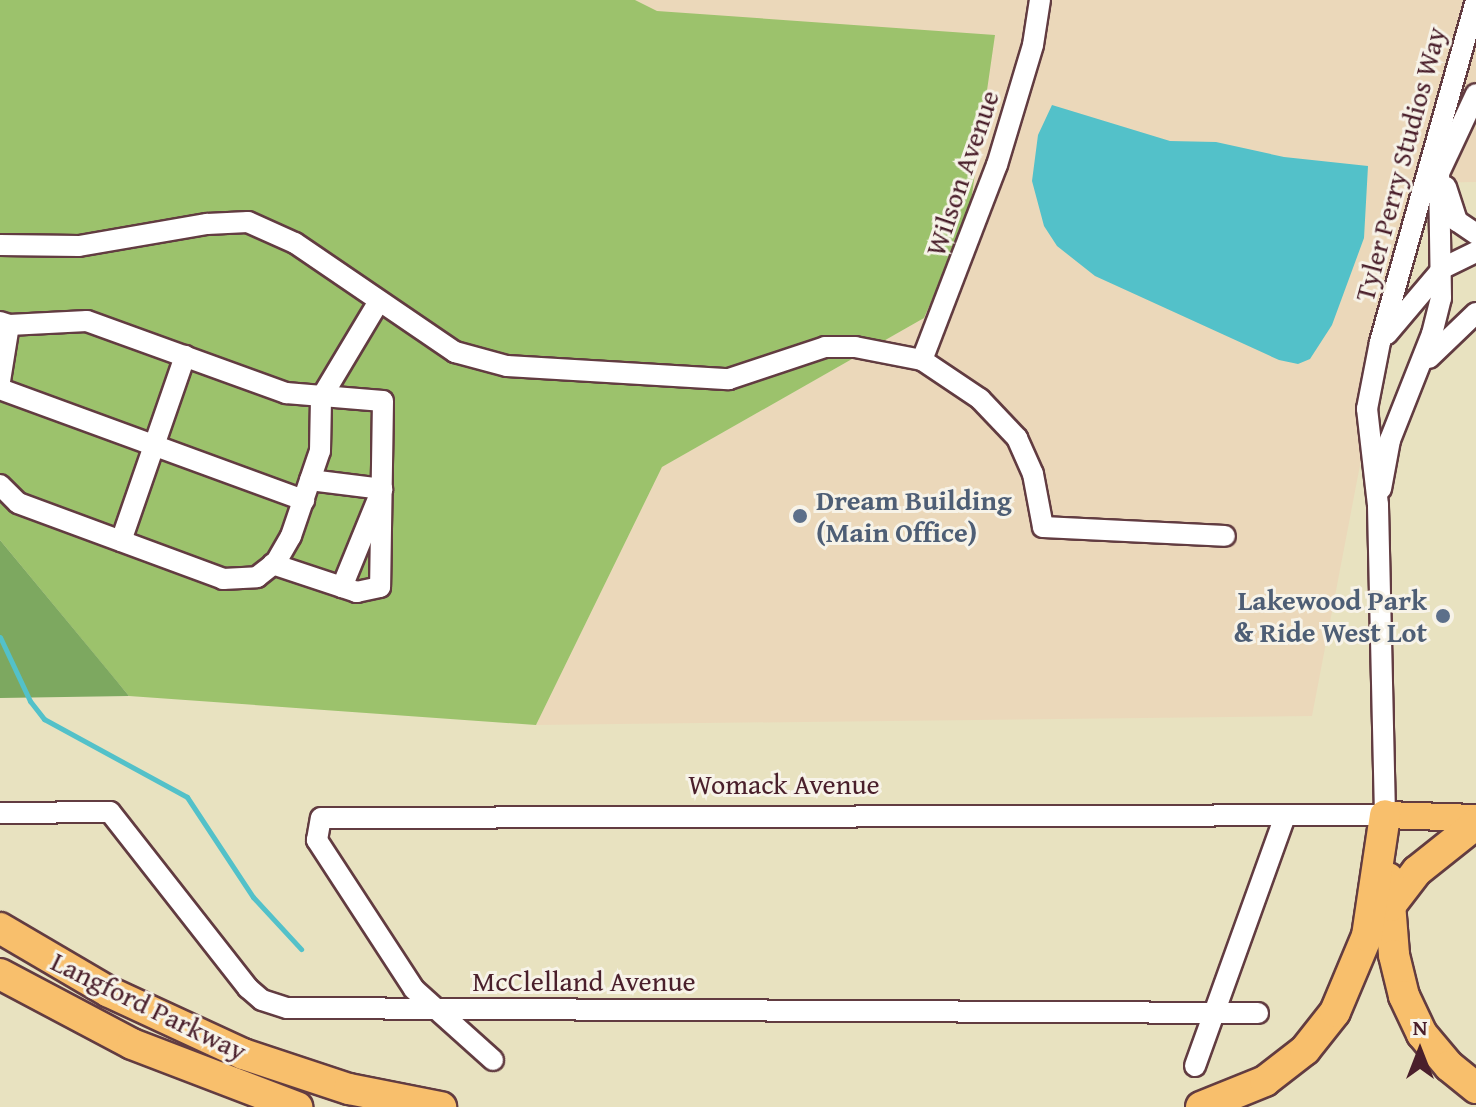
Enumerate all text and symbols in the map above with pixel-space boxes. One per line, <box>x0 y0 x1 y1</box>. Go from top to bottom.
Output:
street label: Tyler Perry Studios Way <box>1347 23 1453 305</box>
street label: Wilson Avenue <box>918 86 1006 260</box>
place label: Dream Building (Main Office) <box>816 483 1012 549</box>
marker: Dream Building (Main Office) <box>791 507 809 525</box>
place label: Lakewood Park & Ride West Lot <box>1234 583 1427 649</box>
marker: Lakewood Park & Ride West Lot <box>1434 607 1452 625</box>
street label: Womack Avenue <box>688 767 880 801</box>
street label: Langford Parkway <box>46 944 252 1068</box>
street label: McClelland Avenue <box>472 964 696 998</box>
north arrow <box>1380 1011 1460 1091</box>
text: N <box>1413 1011 1427 1043</box>

